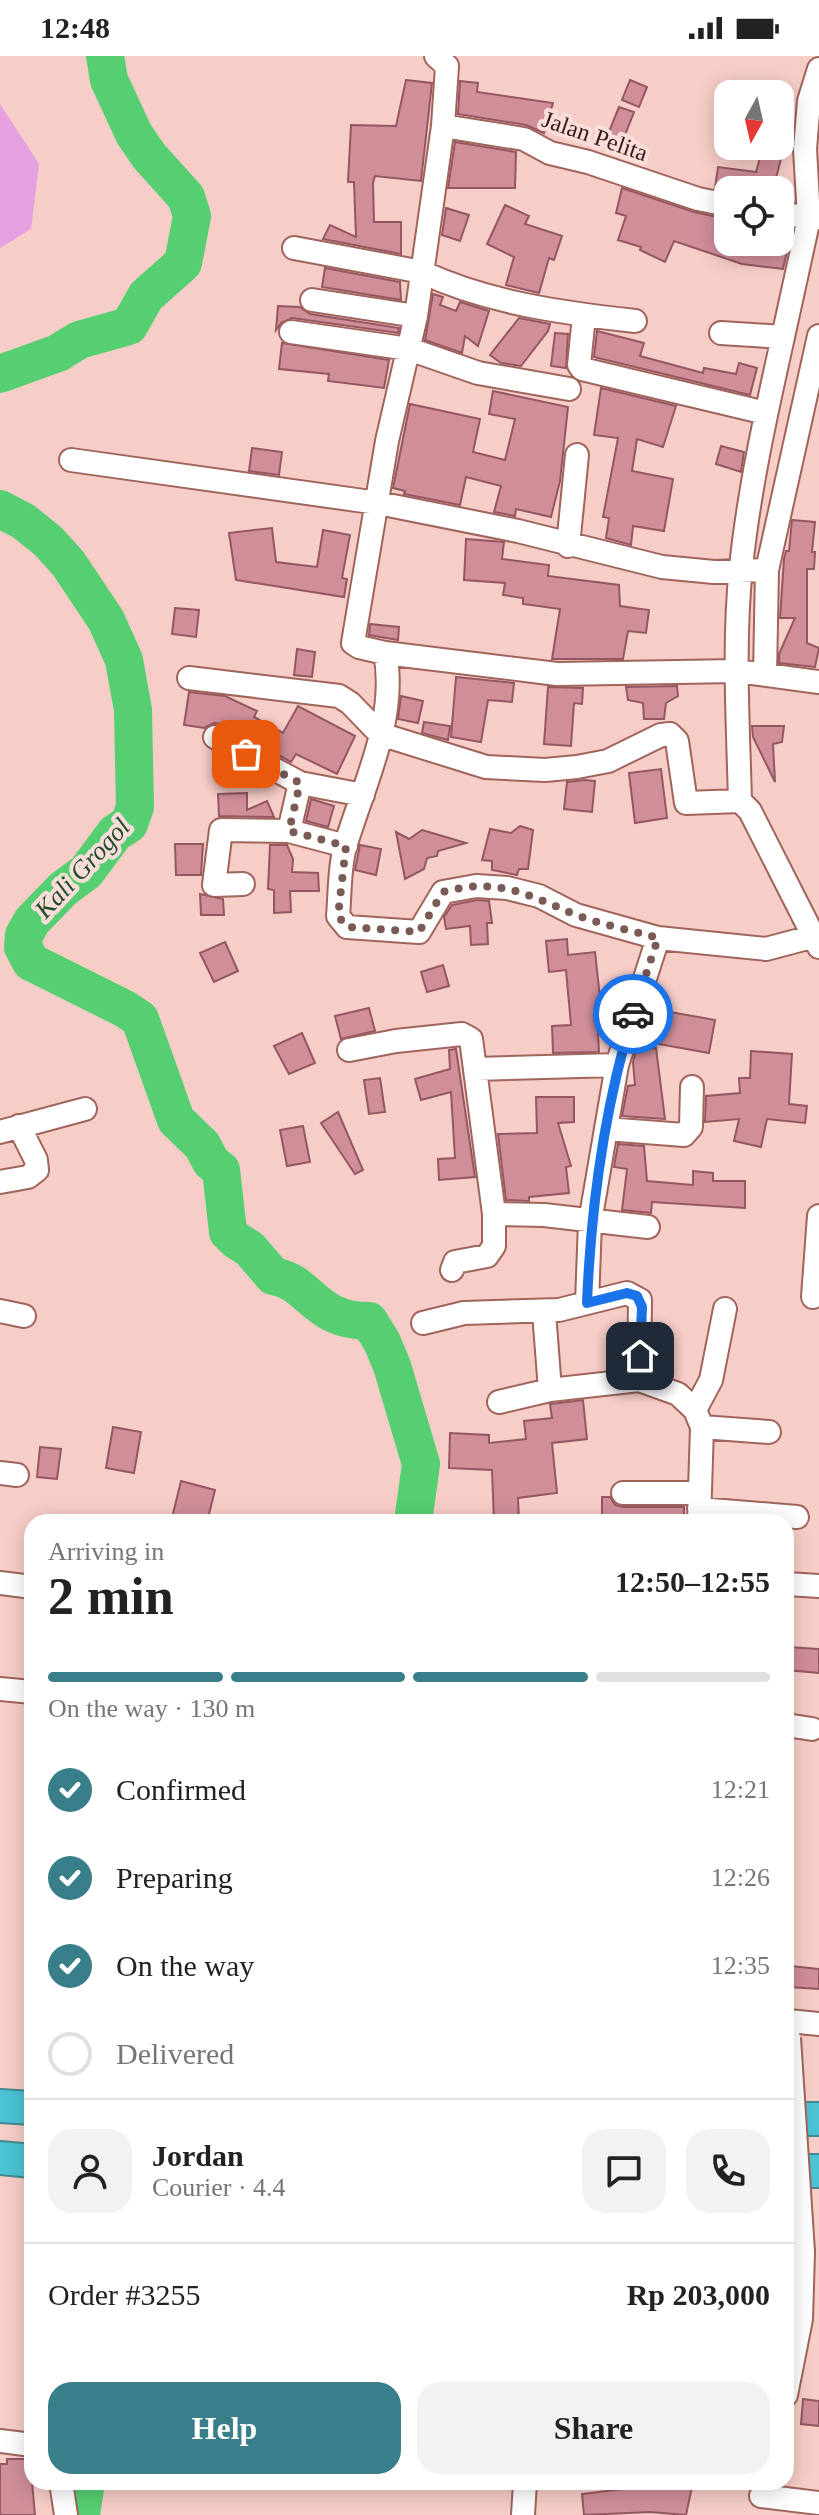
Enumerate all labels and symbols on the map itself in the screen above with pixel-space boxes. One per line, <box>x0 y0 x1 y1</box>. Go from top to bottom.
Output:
north arrow <box>714 80 794 160</box>
street label: Jalan Pelita <box>539 106 652 166</box>
pin <box>212 720 280 788</box>
water label: Kali Grogol <box>28 813 136 925</box>
courier <box>593 974 673 1054</box>
pin <box>606 1322 674 1390</box>

